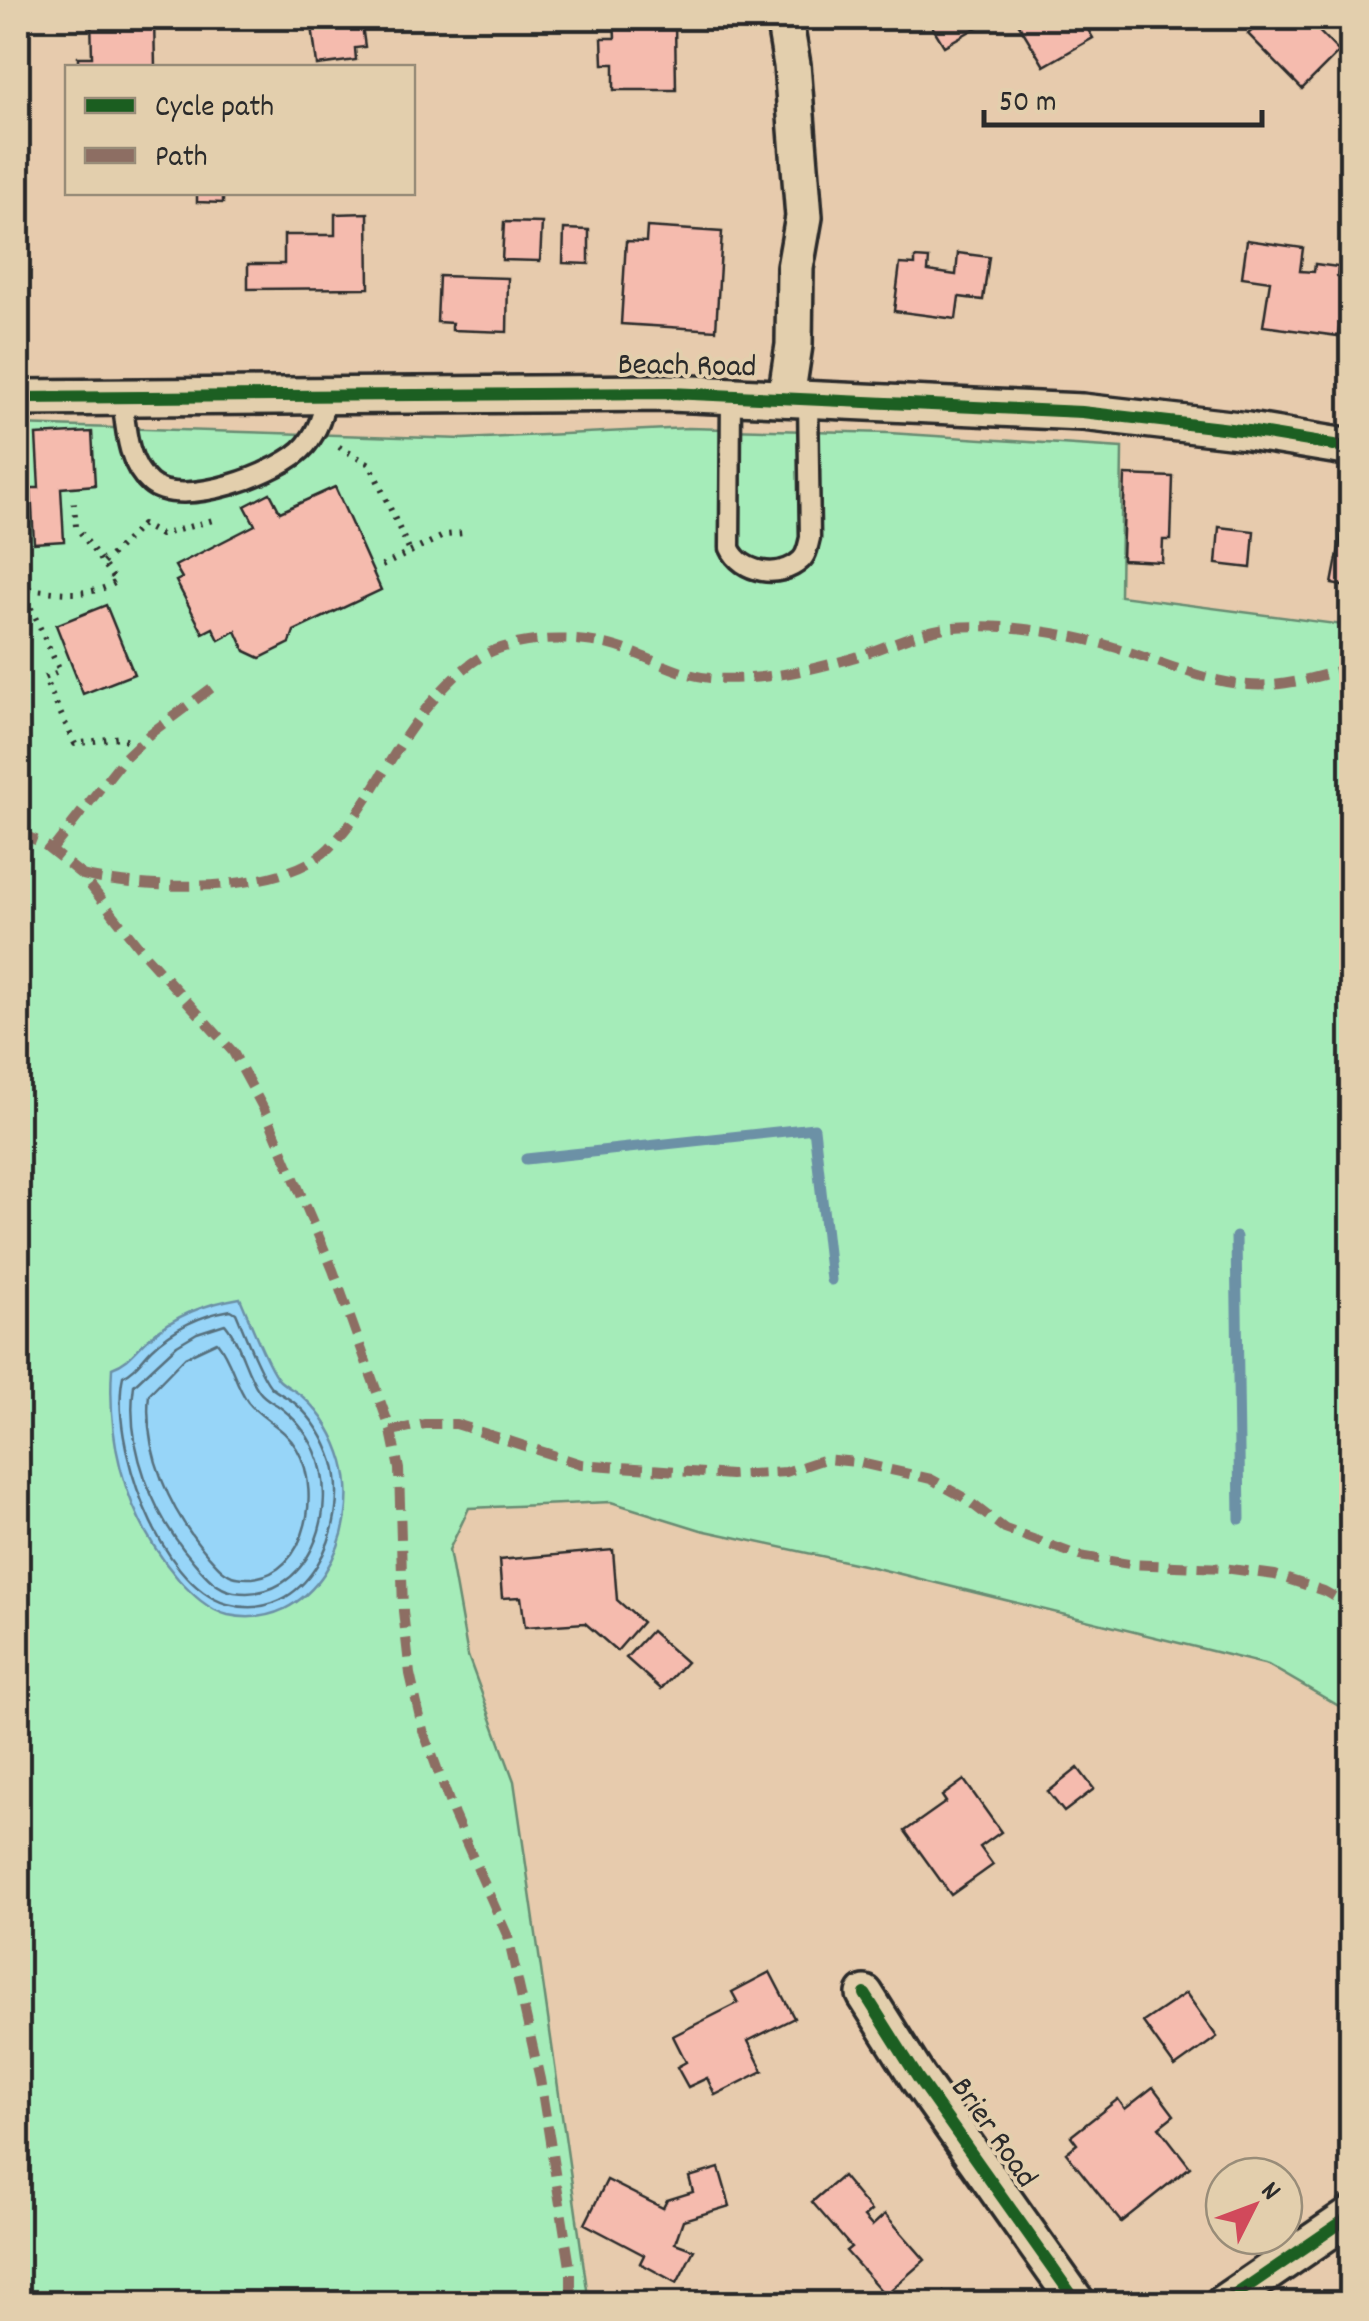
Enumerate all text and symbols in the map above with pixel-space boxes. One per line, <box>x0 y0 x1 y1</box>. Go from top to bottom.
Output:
legend <box>65 65 415 195</box>
scale bar <box>984 65 1262 127</box>
text: 50 m <box>999 83 1057 126</box>
text: Cycle path <box>155 88 274 131</box>
text: Path <box>155 138 208 181</box>
street label: Beach Road <box>617 344 757 392</box>
street label: Brier Road <box>937 2069 1047 2199</box>
north arrow <box>1204 2156 1304 2256</box>
text: N <box>1249 2174 1288 2211</box>

